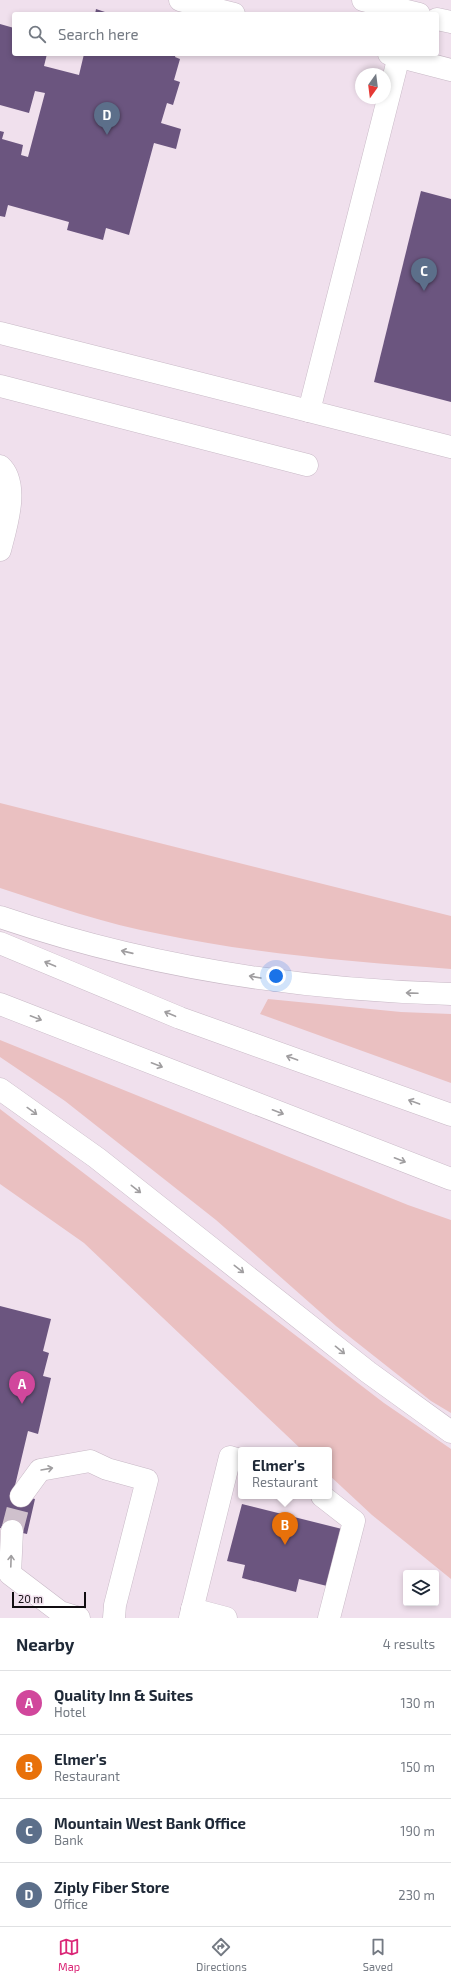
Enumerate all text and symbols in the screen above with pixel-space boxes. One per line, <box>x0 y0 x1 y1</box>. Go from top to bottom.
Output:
search box <box>12 12 439 56</box>
icon: search <box>26 23 48 45</box>
text: Search here <box>58 25 139 43</box>
north arrow <box>355 68 391 104</box>
pin: D <box>94 102 120 135</box>
pin: C <box>411 258 437 291</box>
one-way arrow <box>121 948 134 956</box>
one-way arrow <box>44 960 56 967</box>
your location <box>266 966 286 986</box>
one-way arrow <box>249 973 262 981</box>
one-way arrow <box>406 989 419 996</box>
one-way arrow <box>164 1010 176 1017</box>
one-way arrow <box>30 1014 42 1022</box>
one-way arrow <box>286 1054 298 1062</box>
one-way arrow <box>151 1062 163 1069</box>
one-way arrow <box>409 1098 421 1106</box>
one-way arrow <box>26 1107 37 1115</box>
one-way arrow <box>272 1109 284 1117</box>
one-way arrow <box>393 1156 405 1164</box>
one-way arrow <box>131 1185 142 1193</box>
one-way arrow <box>233 1265 244 1273</box>
one-way arrow <box>335 1346 346 1354</box>
pin: A <box>9 1371 35 1404</box>
popup <box>238 1447 332 1499</box>
text: Elmer's <box>252 1456 305 1474</box>
one-way arrow <box>40 1465 53 1473</box>
text: Restaurant <box>252 1474 318 1490</box>
pin: B <box>272 1512 298 1545</box>
one-way arrow <box>7 1555 14 1568</box>
map controls <box>403 1570 439 1606</box>
button: layers <box>403 1570 439 1606</box>
scale bar <box>12 1590 86 1609</box>
text: 20 m <box>18 1592 43 1605</box>
text: Nearby <box>16 1634 74 1654</box>
text: 4 results <box>383 1636 435 1652</box>
text: Quality Inn & Suites <box>54 1686 193 1704</box>
text: A <box>25 1695 33 1711</box>
text: 130 m <box>400 1695 435 1711</box>
text: Hotel <box>54 1704 86 1720</box>
text: Elmer's <box>54 1750 107 1768</box>
text: B <box>25 1759 33 1775</box>
text: 150 m <box>401 1759 435 1775</box>
text: Restaurant <box>54 1768 120 1784</box>
text: Mountain West Bank Office <box>54 1814 246 1832</box>
text: C <box>25 1823 33 1839</box>
text: 190 m <box>400 1823 435 1839</box>
text: Bank <box>54 1832 83 1848</box>
text: Ziply Fiber Store <box>54 1878 170 1896</box>
text: D <box>25 1887 33 1903</box>
text: 230 m <box>398 1887 435 1903</box>
text: Office <box>54 1896 88 1912</box>
tab: Map <box>58 1936 80 1973</box>
tab: Directions <box>196 1936 247 1973</box>
tab: Saved <box>363 1936 393 1973</box>

